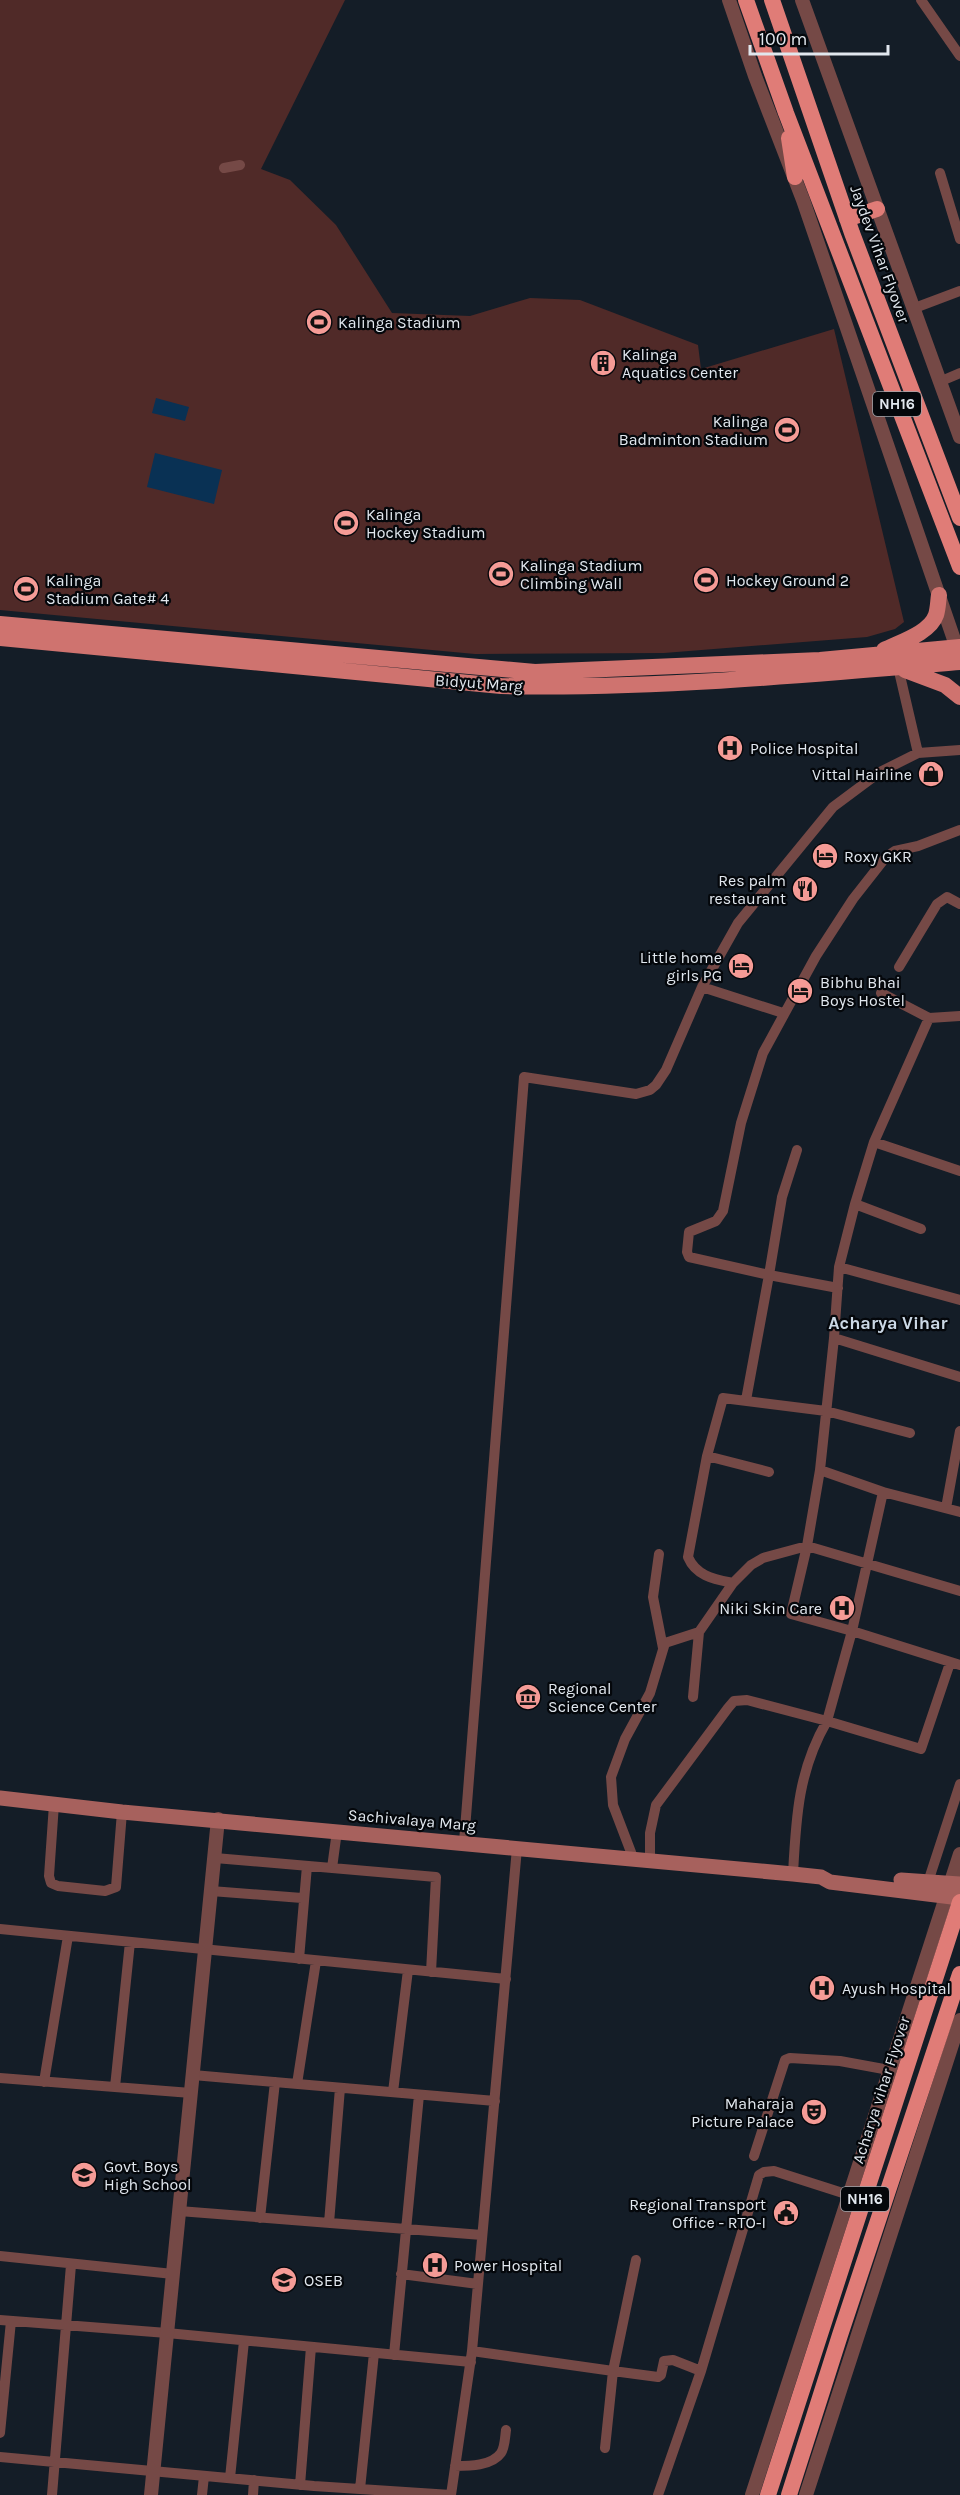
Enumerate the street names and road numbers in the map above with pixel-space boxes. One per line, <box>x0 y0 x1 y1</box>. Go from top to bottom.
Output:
street label: Jaydev Vihar Flyover <box>846 183 914 326</box>
road number: NH16 <box>873 392 921 416</box>
street label: Bidyut Marg <box>434 670 524 696</box>
street label: Sachivalaya Marg <box>347 1805 477 1835</box>
street label: Acharya vihar Flyover <box>848 2014 914 2166</box>
road number: NH16 <box>841 2187 889 2211</box>

